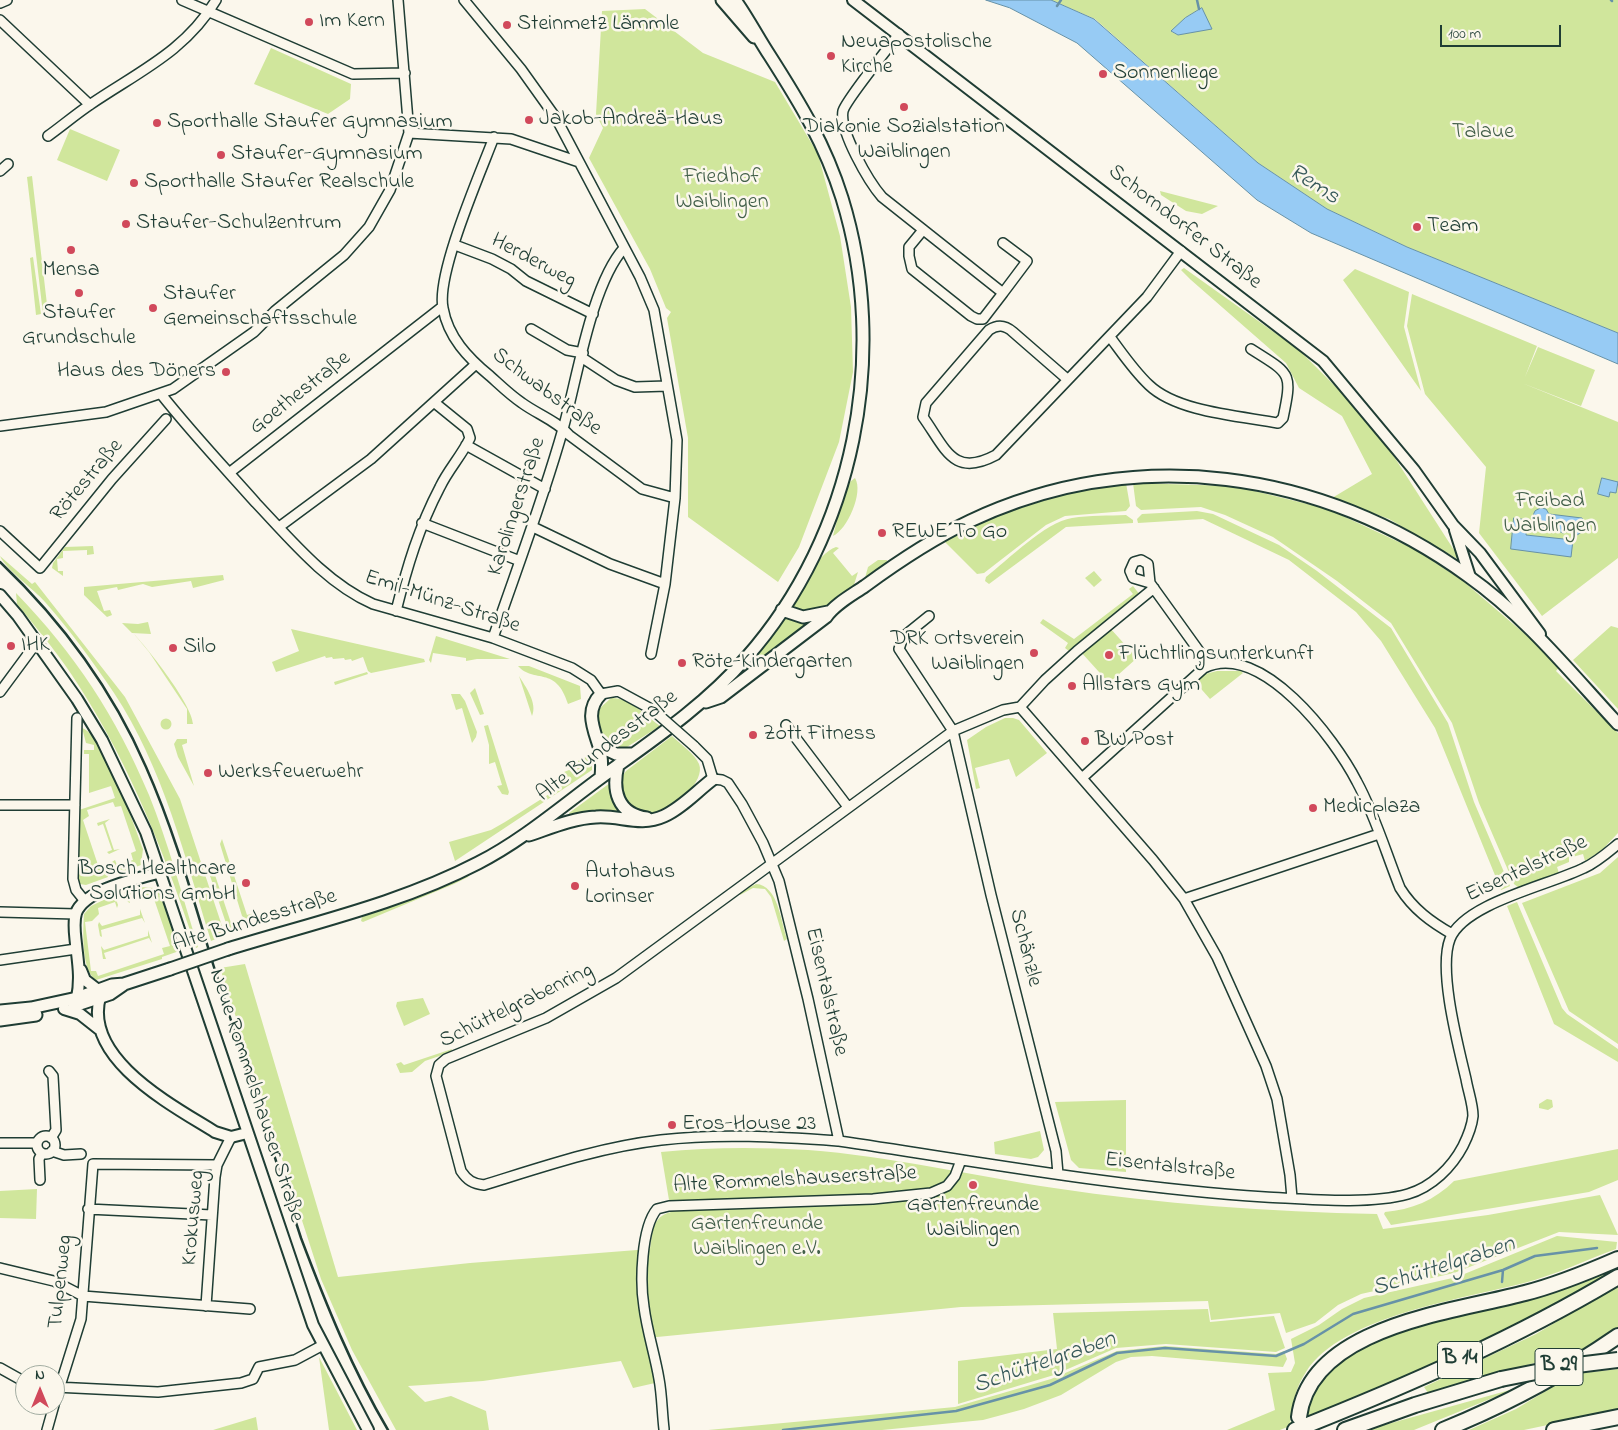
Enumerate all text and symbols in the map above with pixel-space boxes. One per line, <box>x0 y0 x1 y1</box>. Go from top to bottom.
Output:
place label: Im Kern <box>319 9 385 35</box>
place label: Steinmetz Lämmle <box>517 12 679 38</box>
scale bar <box>1443 15 1564 47</box>
marker: Im Kern <box>303 16 315 28</box>
marker: Steinmetz Lämmle <box>501 19 513 31</box>
text: 100 m <box>1448 23 1481 45</box>
place label: Neuapostolische Kirche <box>841 30 992 81</box>
marker: Neuapostolische Kirche <box>825 50 837 62</box>
place label: Sonnenliege <box>1113 61 1218 87</box>
marker: Sonnenliege <box>1097 68 1109 80</box>
marker: Diakonie Sozialstation Waiblingen <box>898 101 910 113</box>
place label: Jakob-Andreä-Haus <box>539 107 723 133</box>
place label: Sporthalle Staufer Gymnasium <box>167 110 453 136</box>
marker: Jakob-Andreä-Haus <box>523 114 535 126</box>
place label: Diakonie Sozialstation Waiblingen <box>803 115 1005 166</box>
marker: Sporthalle Staufer Gymnasium <box>151 117 163 129</box>
park label: Talaue <box>1452 120 1514 146</box>
place label: Staufer-Gymnasium <box>231 142 423 168</box>
marker: Staufer-Gymnasium <box>215 149 227 161</box>
water label: Rems <box>1282 159 1344 213</box>
street label: Schorndorfer Straße <box>1102 160 1266 296</box>
park label: Friedhof Waiblingen <box>676 165 768 216</box>
place label: Sporthalle Staufer Realschule <box>144 170 414 196</box>
marker: Sporthalle Staufer Realschule <box>128 177 140 189</box>
place label: Staufer-Schulzentrum <box>136 211 341 237</box>
place label: Team <box>1427 214 1478 240</box>
marker: Staufer-Schulzentrum <box>120 218 132 230</box>
marker: Team <box>1411 221 1423 233</box>
street label: Herderweg <box>486 229 580 295</box>
marker: Mensa <box>65 244 77 256</box>
place label: Mensa <box>42 258 100 284</box>
place label: Staufer Gemeinschaftsschule <box>163 282 357 334</box>
marker: Staufer Grundschule <box>73 287 85 299</box>
place label: Staufer Grundschule <box>22 301 136 352</box>
marker: Staufer Gemeinschaftsschule <box>147 302 159 314</box>
street label: Schwabstraße <box>486 343 606 443</box>
street label: Goethestraße <box>245 346 357 442</box>
place label: Haus des Döners <box>57 359 216 385</box>
marker: Haus des Döners <box>220 366 232 378</box>
street label: Rötestraße <box>46 434 130 528</box>
street label: Karolingerstraße <box>483 435 553 579</box>
park label: Freibad Waiblingen <box>1504 489 1596 540</box>
place label: REWE To Go <box>892 520 1007 546</box>
marker: REWE To Go <box>876 527 888 539</box>
street label: Emil-Münz-Straße <box>361 565 523 641</box>
place label: DRK Ortsverein Waiblingen <box>890 627 1024 678</box>
place label: IHK <box>21 633 50 659</box>
place label: Silo <box>183 635 216 661</box>
marker: IHK <box>5 640 17 652</box>
marker: Silo <box>167 642 179 654</box>
place label: Flüchtlingsunterkunft <box>1119 642 1314 668</box>
marker: DRK Ortsverein Waiblingen <box>1028 647 1040 659</box>
marker: Flüchtlingsunterkunft <box>1103 649 1115 661</box>
place label: Röte-Kindergarten <box>692 650 852 676</box>
marker: Röte-Kindergarten <box>676 657 688 669</box>
place label: Allstars Gym <box>1082 673 1200 699</box>
marker: Allstars Gym <box>1066 680 1078 692</box>
street label: Alte Bundesstraße <box>532 685 684 809</box>
place label: Zott Fitness <box>763 722 876 748</box>
place label: BW Post <box>1095 728 1174 754</box>
marker: Zott Fitness <box>747 729 759 741</box>
marker: BW Post <box>1079 735 1091 747</box>
place label: Werksfeuerwehr <box>218 760 363 786</box>
marker: Werksfeuerwehr <box>202 767 214 779</box>
place label: Medicplaza <box>1323 795 1420 821</box>
marker: Medicplaza <box>1307 802 1319 814</box>
street label: Eisentalstraße <box>1462 830 1592 910</box>
place label: Bosch Healthcare Solutions GmbH <box>78 857 236 908</box>
place label: Autohaus Lorinser <box>585 860 675 911</box>
marker: Bosch Healthcare Solutions GmbH <box>240 877 252 889</box>
marker: Autohaus Lorinser <box>569 880 581 892</box>
street label: Alte Bundesstraße <box>170 884 340 960</box>
street label: Schänzle <box>1002 906 1046 990</box>
street label: Eisentalstraße <box>797 925 853 1059</box>
street label: Schüttelgrabenring <box>436 958 598 1056</box>
street label: Neue Rommelshauser Straße <box>202 966 308 1226</box>
place label: Eros-House 23 <box>682 1112 816 1138</box>
marker: Eros-House 23 <box>666 1119 678 1131</box>
street label: Eisentalstraße <box>1104 1148 1236 1188</box>
street label: Alte Rommelshauserstraße <box>673 1161 917 1201</box>
street label: Krokusweg <box>178 1169 212 1267</box>
marker: Gartenfreunde Waiblingen <box>967 1179 979 1191</box>
place label: Gartenfreunde Waiblingen <box>907 1193 1039 1244</box>
park label: Gartenfreunde Waiblingen e.V. <box>691 1212 823 1264</box>
water label: Schüttelgraben <box>1369 1231 1519 1305</box>
street label: Tulpenweg <box>44 1234 80 1330</box>
water label: Schüttelgraben <box>970 1326 1120 1402</box>
road number: B 14 <box>1438 1342 1482 1378</box>
road number: B 29 <box>1535 1348 1583 1385</box>
north arrow <box>15 1365 65 1415</box>
text: N <box>35 1365 45 1386</box>

